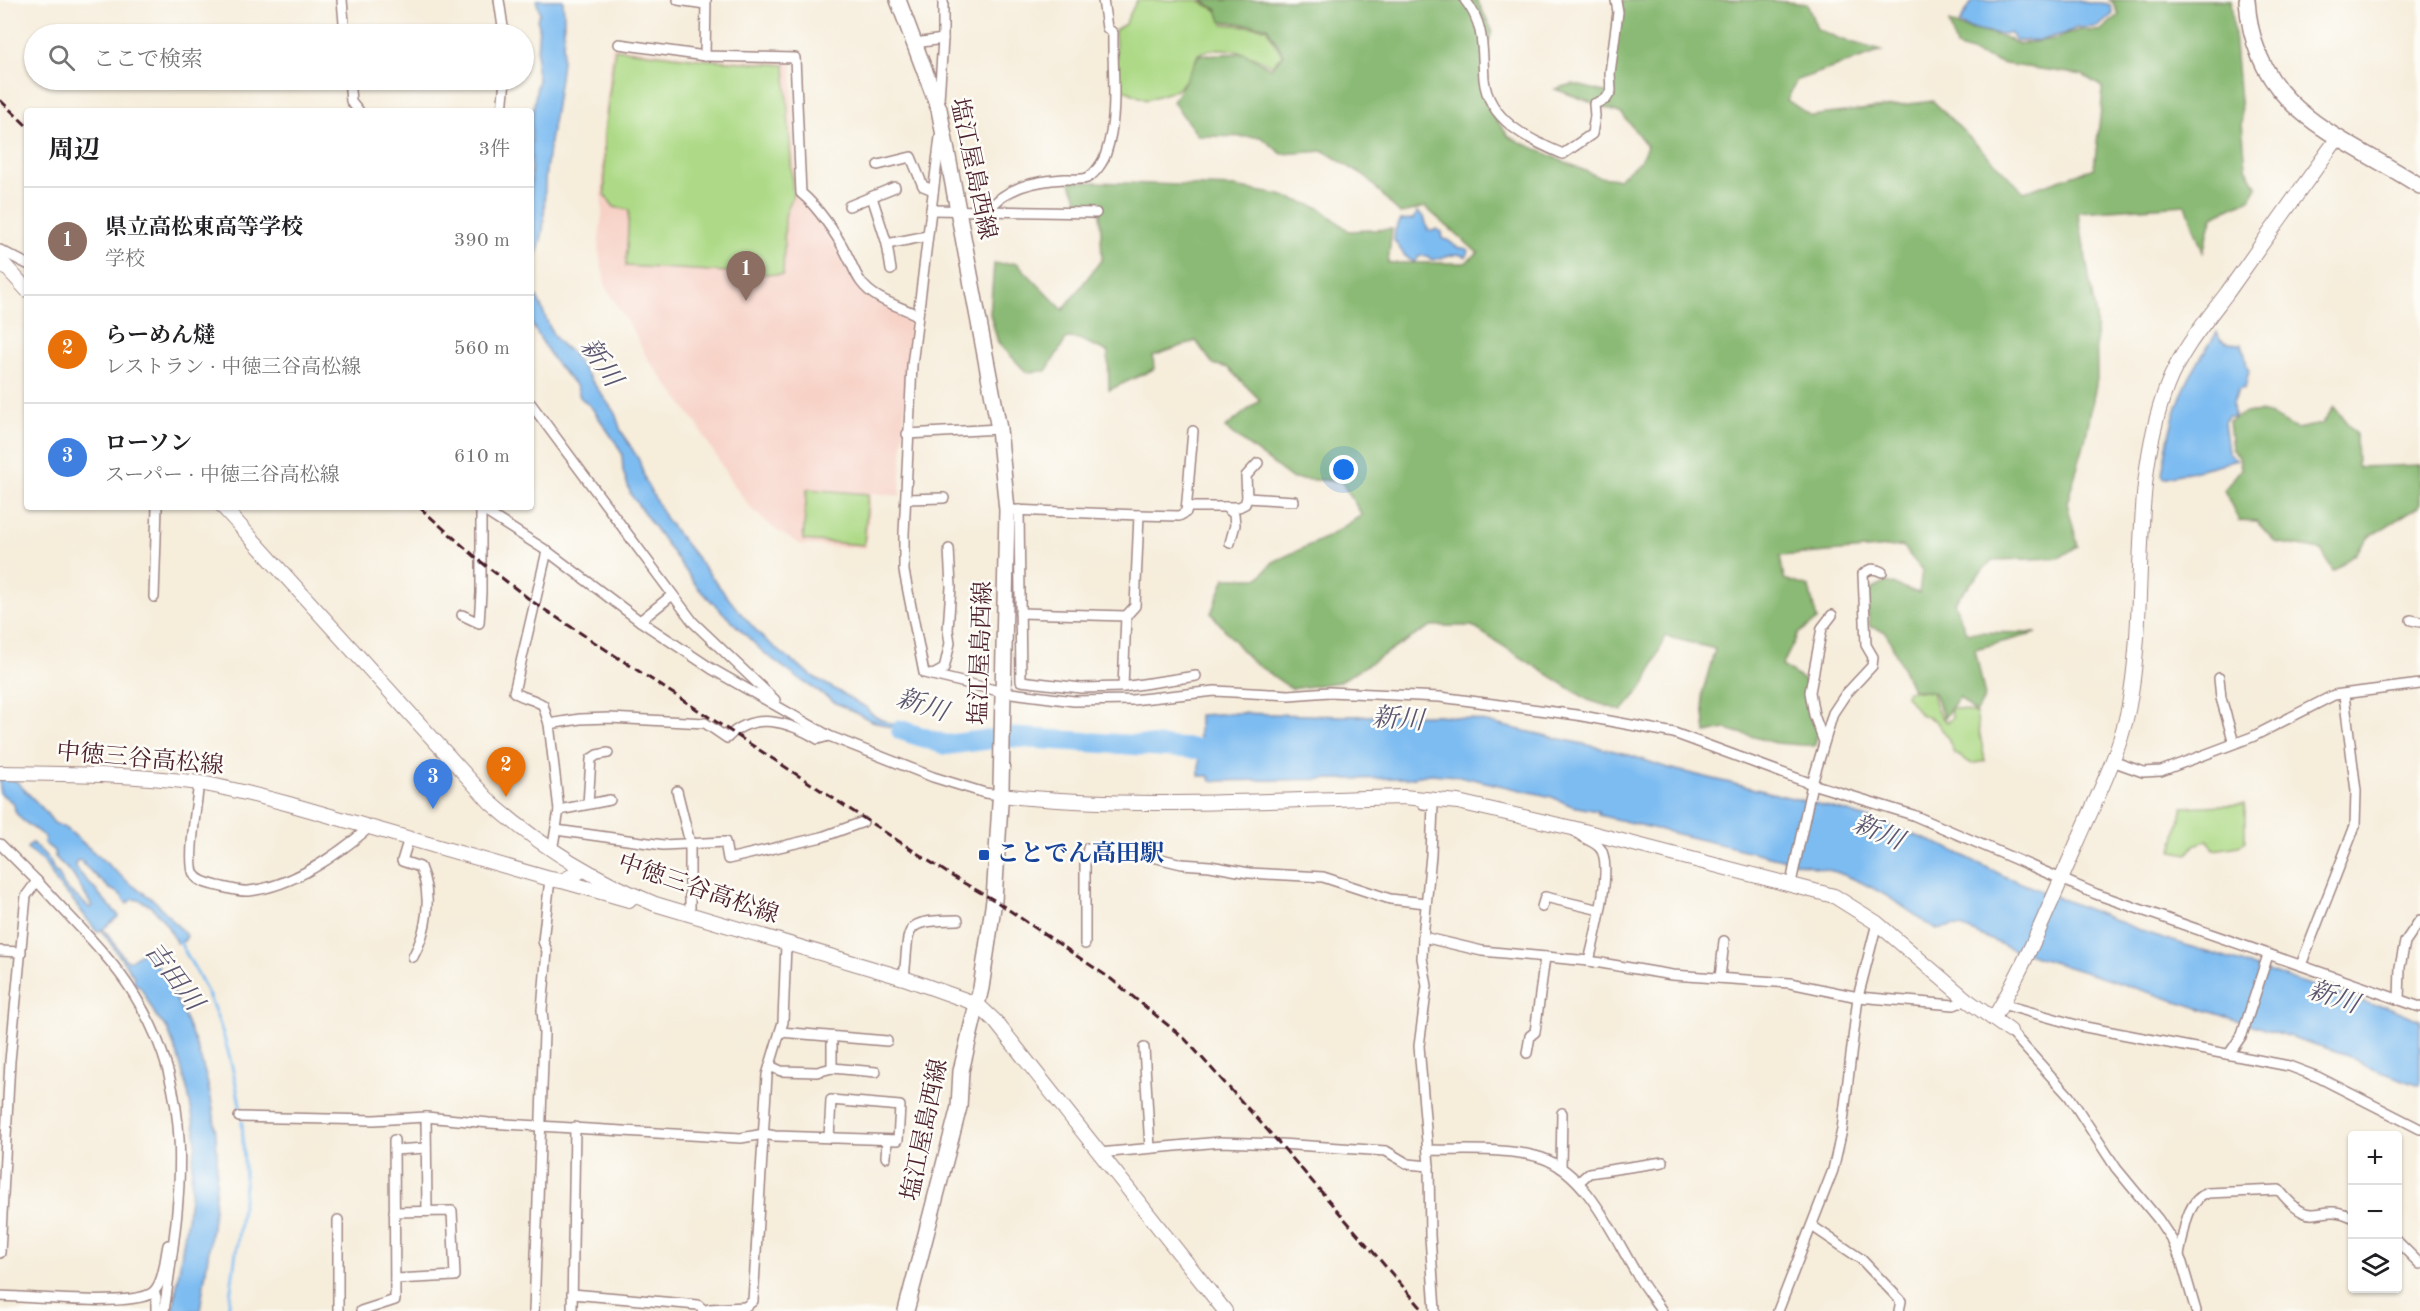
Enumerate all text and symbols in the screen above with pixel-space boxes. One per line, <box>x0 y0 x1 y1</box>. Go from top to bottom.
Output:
search box <box>24 24 534 90</box>
icon: search <box>45 41 78 74</box>
text: ここで検索 <box>93 49 203 71</box>
street label: 塩江屋島西線 <box>945 95 1002 242</box>
text: 周辺 <box>48 138 100 164</box>
text: 3件 <box>478 140 510 160</box>
text: 県立高松東高等学校 <box>105 217 303 239</box>
text: 1 <box>62 231 73 251</box>
text: 390 m <box>454 231 510 251</box>
text: 学校 <box>105 250 145 270</box>
pin: 1 <box>726 252 766 301</box>
text: らーめん燵 <box>105 325 215 347</box>
water label: 新川 <box>575 333 629 394</box>
text: 2 <box>62 339 73 359</box>
text: 560 m <box>454 339 510 359</box>
text: レストラン · 中徳三谷高松線 <box>105 358 361 378</box>
text: ローソン <box>105 433 192 455</box>
text: 3 <box>62 447 73 467</box>
text: 610 m <box>454 447 510 467</box>
your location <box>1329 455 1358 484</box>
text: スーパー · 中徳三谷高松線 <box>105 466 340 486</box>
street label: 塩江屋島西線 <box>964 581 997 725</box>
water label: 新川 <box>893 684 954 727</box>
water label: 新川 <box>1371 703 1428 735</box>
street label: 中徳三谷高松線 <box>55 738 225 779</box>
pin: 2 <box>486 748 526 797</box>
pin: 3 <box>414 760 452 809</box>
water label: 新川 <box>1849 809 1911 856</box>
place label: ことでん高田駅 <box>996 840 1164 867</box>
street label: 中徳三谷高松線 <box>615 848 782 929</box>
marker: ことでん高田駅 <box>977 848 991 862</box>
water label: 吉田川 <box>139 937 210 1018</box>
water label: 新川 <box>2304 975 2365 1020</box>
street label: 塩江屋島西線 <box>896 1056 953 1203</box>
map controls <box>2348 1131 2402 1293</box>
button: + <box>2348 1131 2402 1185</box>
button: − <box>2348 1185 2402 1239</box>
button: layers <box>2348 1239 2402 1293</box>

